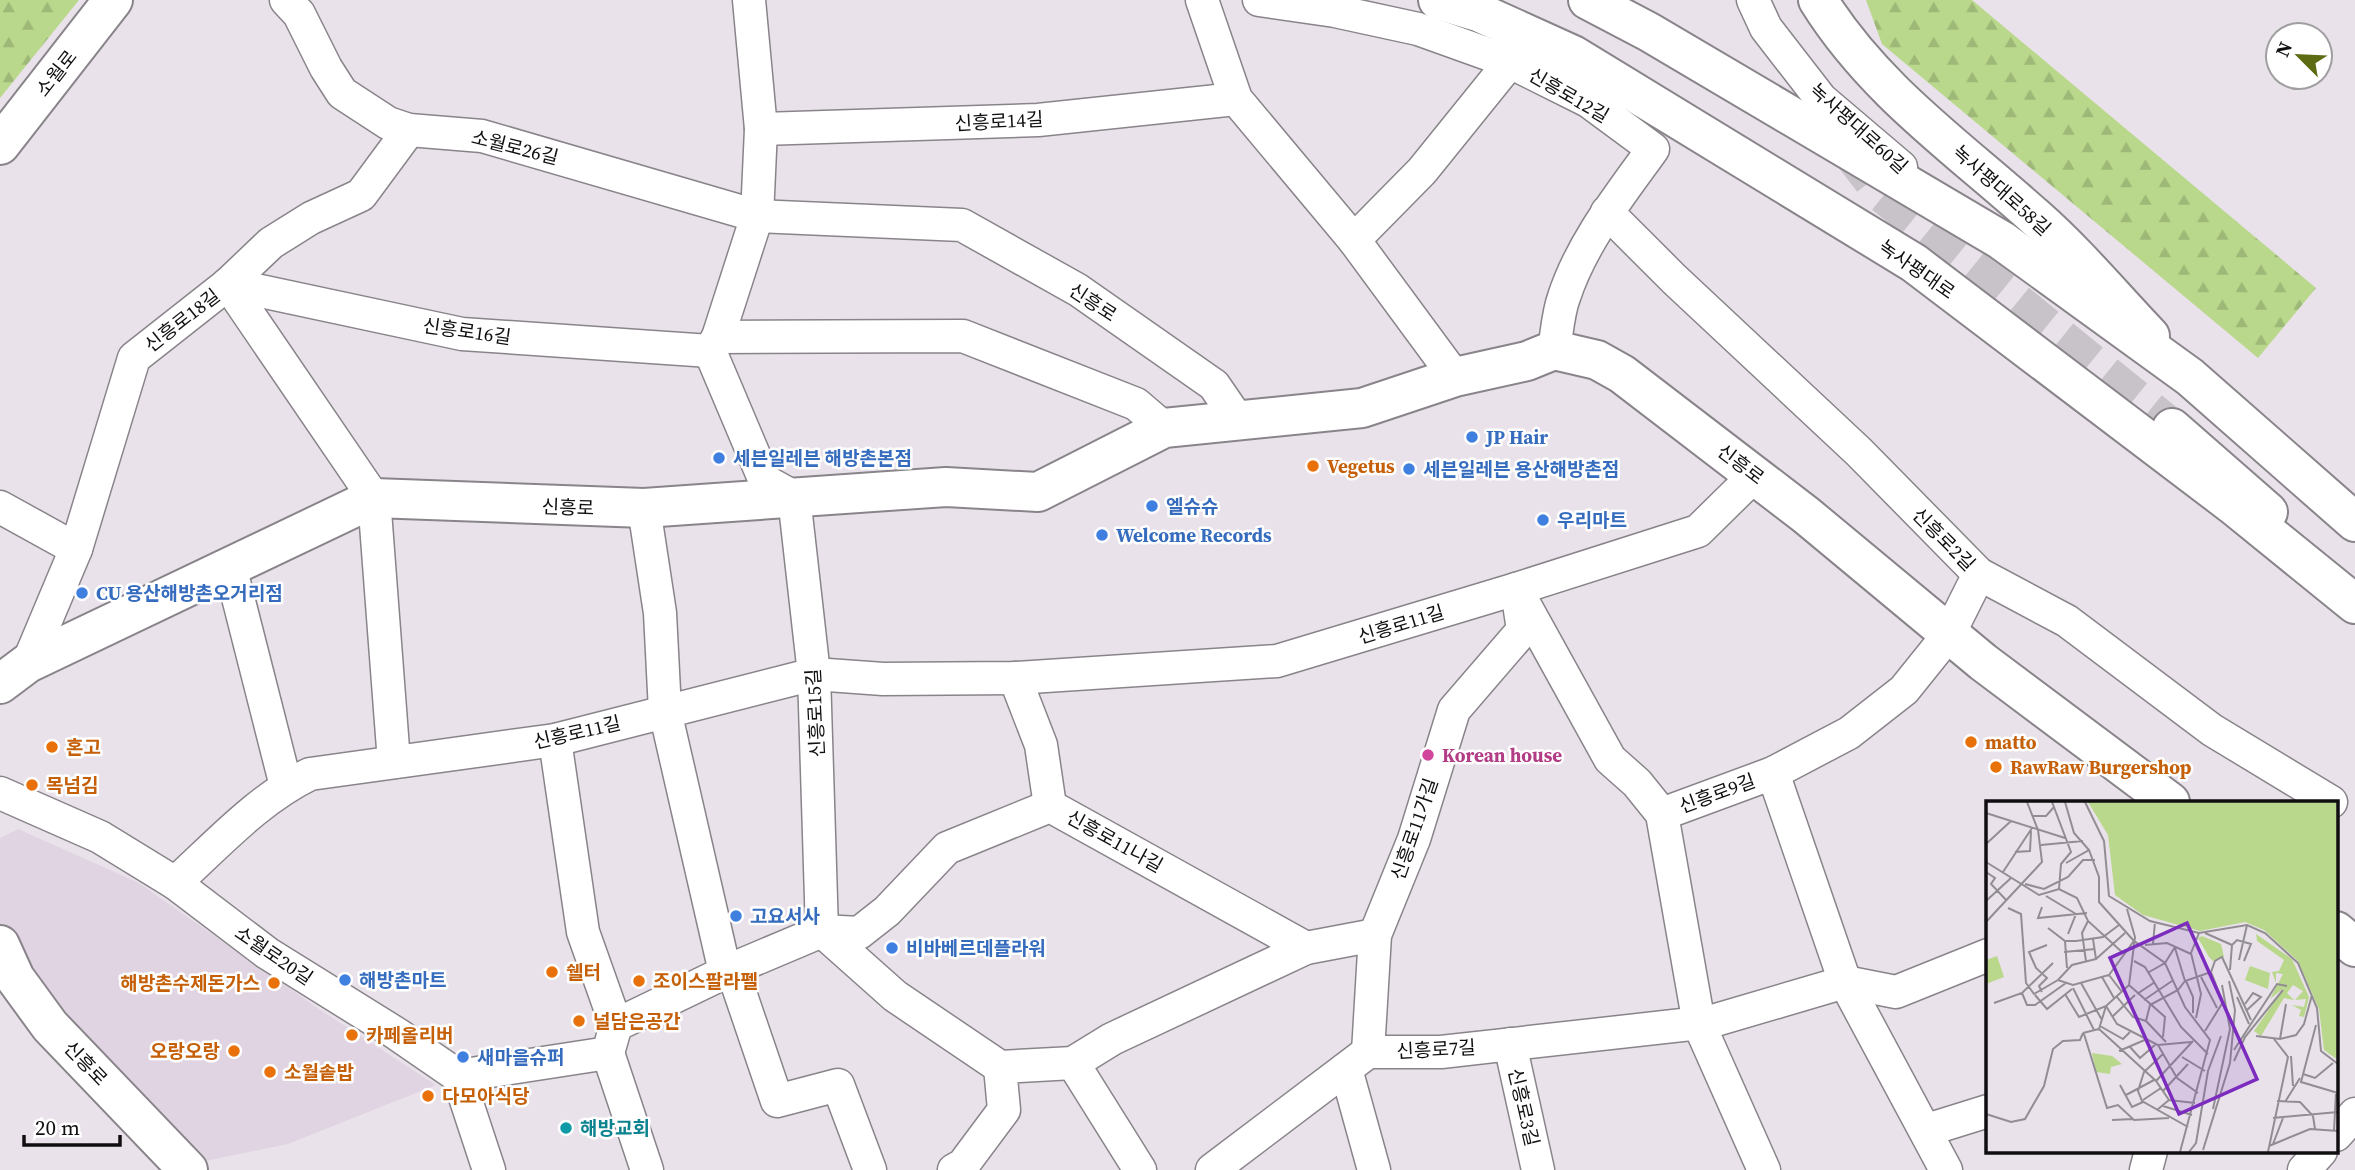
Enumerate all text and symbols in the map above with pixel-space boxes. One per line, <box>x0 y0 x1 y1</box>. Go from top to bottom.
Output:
north arrow <box>2264 21 2334 91</box>
text: N <box>2269 37 2298 61</box>
street label: 소월로 <box>30 44 82 102</box>
street label: 신흥로12길 <box>1524 62 1614 128</box>
street label: 녹사평대로60길 <box>1804 77 1914 179</box>
street label: 신흥로14길 <box>954 106 1044 136</box>
street label: 소월로26길 <box>469 124 561 170</box>
street label: 녹사평대로58길 <box>1947 139 2057 241</box>
street label: 녹사평대로 <box>1874 233 1960 305</box>
street label: 신흥로 <box>1064 277 1122 327</box>
street label: 신흥로18길 <box>139 282 225 358</box>
street label: 신흥로16길 <box>421 312 513 350</box>
place label: JP Hair <box>1485 424 1548 450</box>
marker: JP Hair <box>1464 429 1480 445</box>
street label: 신흥로 <box>1712 438 1770 490</box>
place label: 세븐일레븐 해방촌본점 <box>733 445 912 471</box>
marker: 세븐일레븐 해방촌본점 <box>711 450 727 466</box>
place label: Vegetus <box>1327 453 1395 479</box>
place label: 세븐일레븐 용산해방촌점 <box>1423 456 1619 482</box>
marker: Vegetus <box>1305 458 1321 474</box>
marker: 세븐일레븐 용산해방촌점 <box>1401 461 1417 477</box>
street label: 신흥로 <box>541 493 595 521</box>
place label: 엘슈슈 <box>1166 493 1218 519</box>
marker: 엘슈슈 <box>1144 498 1160 514</box>
street label: 신흥로2길 <box>1907 502 1981 576</box>
place label: 우리마트 <box>1557 507 1627 533</box>
marker: 우리마트 <box>1535 512 1551 528</box>
place label: Welcome Records <box>1116 522 1272 548</box>
marker: Welcome Records <box>1094 527 1110 543</box>
place label: CU 용산해방촌오거리점 <box>96 580 283 606</box>
marker: CU 용산해방촌오거리점 <box>74 585 90 601</box>
street label: 신흥로11길 <box>1355 599 1447 649</box>
street label: 신흥로15길 <box>800 668 830 758</box>
street label: 신흥로11길 <box>531 709 623 755</box>
place label: matto <box>1985 729 2037 755</box>
place label: 혼고 <box>66 734 101 760</box>
marker: matto <box>1963 734 1979 750</box>
marker: 혼고 <box>44 739 60 755</box>
place label: Korean house <box>1442 742 1562 768</box>
marker: Korean house <box>1420 747 1436 763</box>
place label: RawRaw Burgershop <box>2010 754 2192 780</box>
marker: RawRaw Burgershop <box>1988 759 2004 775</box>
street label: 신흥로9길 <box>1675 767 1759 819</box>
place label: 목넘김 <box>46 772 98 798</box>
street label: 신흥로11가길 <box>1384 774 1444 884</box>
marker: 목넘김 <box>24 777 40 793</box>
inset map <box>1986 801 2338 1152</box>
street label: 신흥로11나길 <box>1062 804 1168 878</box>
place label: 고요서사 <box>750 903 820 929</box>
marker: 고요서사 <box>728 908 744 924</box>
street label: 소월로20길 <box>230 919 318 991</box>
place label: 비바베르데플라워 <box>906 935 1046 961</box>
marker: 비바베르데플라워 <box>884 940 900 956</box>
place label: 쉘터 <box>566 959 601 985</box>
marker: 쉘터 <box>544 964 560 980</box>
place label: 해방촌마트 <box>359 967 446 993</box>
place label: 조이스팔라펠 <box>653 968 758 994</box>
place label: 해방촌수제돈가스 <box>120 970 260 996</box>
marker: 해방촌마트 <box>337 972 353 988</box>
marker: 조이스팔라펠 <box>631 973 647 989</box>
marker: 해방촌수제돈가스 <box>266 975 282 991</box>
place label: 널담은공간 <box>593 1008 681 1034</box>
marker: 널담은공간 <box>571 1013 587 1029</box>
place label: 카페올리버 <box>366 1022 453 1048</box>
marker: 카페올리버 <box>344 1027 360 1043</box>
street label: 신흥로7길 <box>1396 1034 1476 1064</box>
street label: 신흥로 <box>58 1035 114 1091</box>
place label: 오랑오랑 <box>150 1038 220 1064</box>
marker: 오랑오랑 <box>226 1043 242 1059</box>
place label: 새마을슈퍼 <box>477 1044 564 1070</box>
marker: 새마을슈퍼 <box>455 1049 471 1065</box>
place label: 소월솥밥 <box>284 1059 354 1085</box>
marker: 소월솥밥 <box>262 1064 278 1080</box>
street label: 신흥로3길 <box>1502 1065 1546 1149</box>
place label: 다모아식당 <box>442 1083 530 1109</box>
marker: 다모아식당 <box>420 1088 436 1104</box>
scale bar <box>24 1104 121 1148</box>
text: 20 m <box>35 1113 80 1142</box>
place label: 해방교회 <box>580 1115 650 1141</box>
marker: 해방교회 <box>558 1120 574 1136</box>

